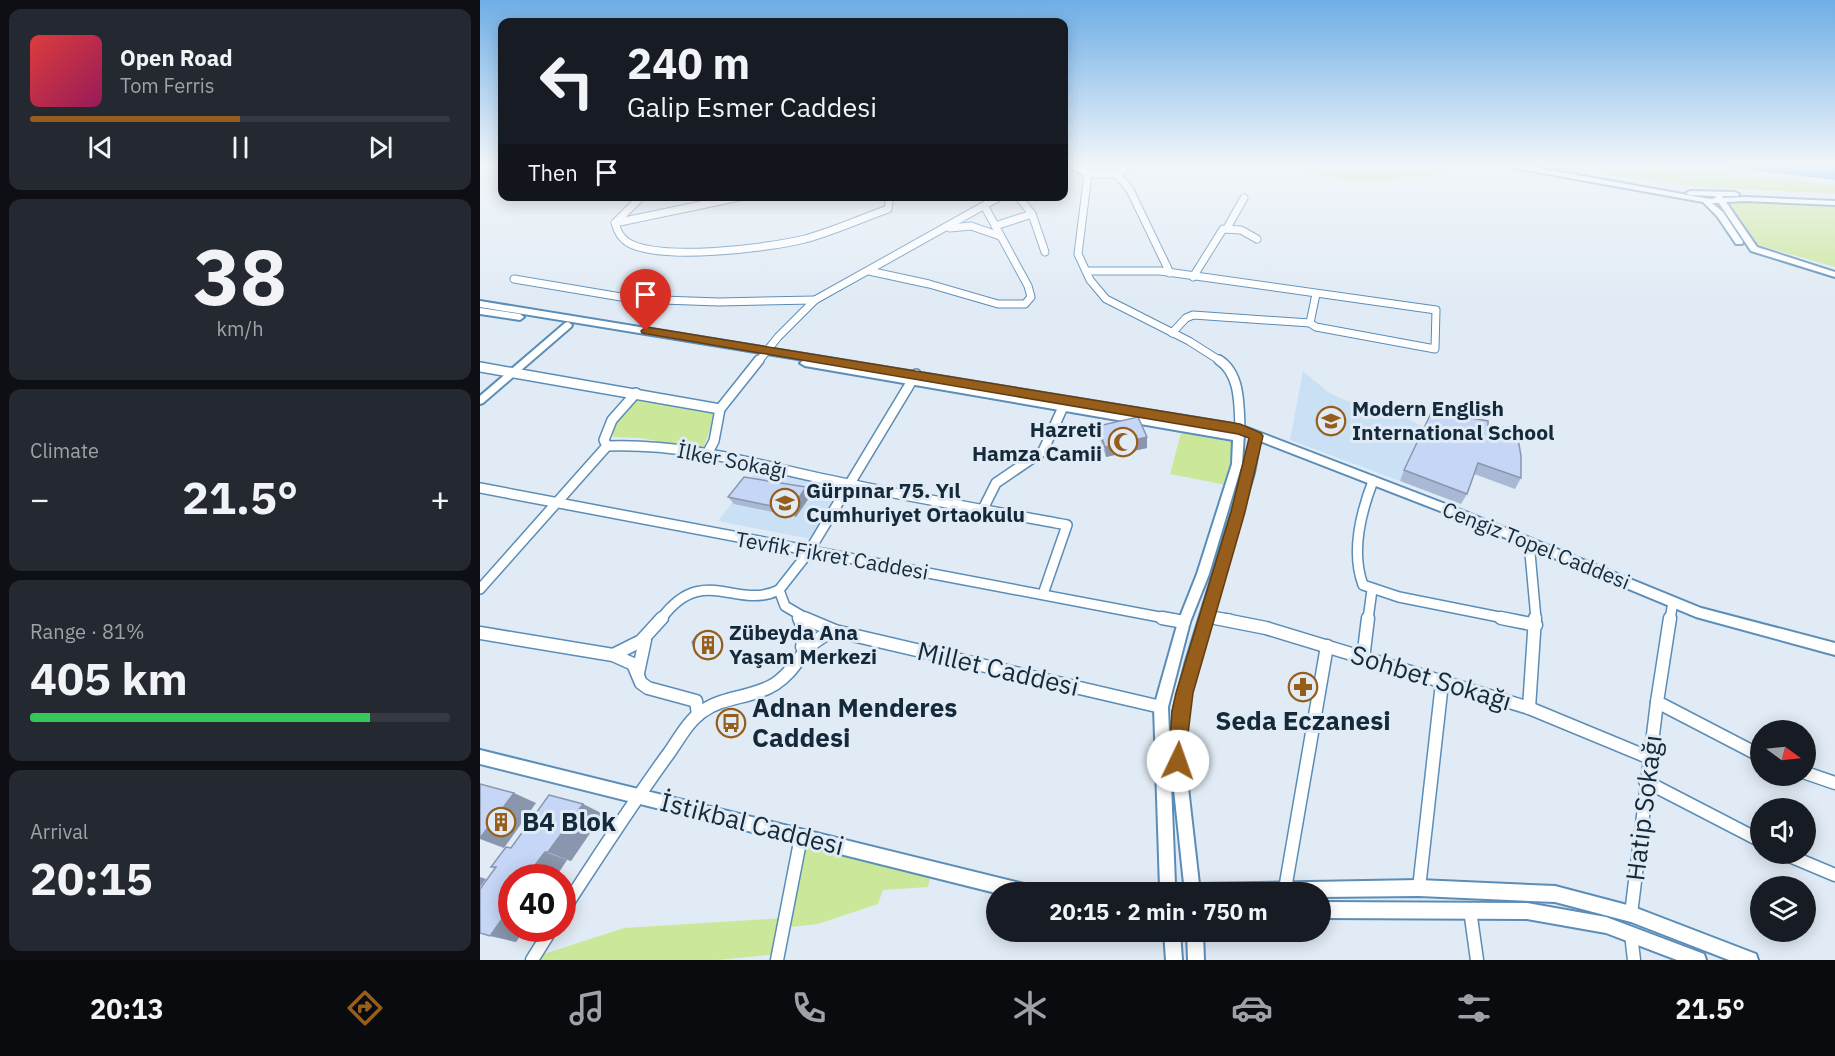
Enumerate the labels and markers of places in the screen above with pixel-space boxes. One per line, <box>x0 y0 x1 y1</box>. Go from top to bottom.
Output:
pin <box>620 269 671 331</box>
place label: Modern English International School <box>1352 394 1554 446</box>
school or university icon: Modern English International School <box>1315 405 1347 437</box>
place label: Hazreti Hamza Camii <box>972 415 1102 467</box>
mosque icon: Hazreti Hamza Camii <box>1107 426 1139 458</box>
place label: Gürpınar 75. Yıl Cumhuriyet Ortaokulu <box>806 476 1025 528</box>
school or university icon: Gürpınar 75. Yıl Cumhuriyet Ortaokulu <box>769 487 801 519</box>
place label: Zübeyda Ana Yaşam Merkezi <box>729 618 877 670</box>
building icon: Zübeyda Ana Yaşam Merkezi <box>692 629 724 661</box>
pharmacy icon: Seda Eczanesi <box>1287 671 1319 703</box>
place label: Adnan Menderes Caddesi <box>752 690 957 754</box>
place label: Seda Eczanesi <box>1215 703 1391 737</box>
bus stop icon: Adnan Menderes Caddesi <box>715 707 747 739</box>
place label: B4 Blok <box>522 804 616 838</box>
building icon: B4 Blok <box>485 806 517 838</box>

